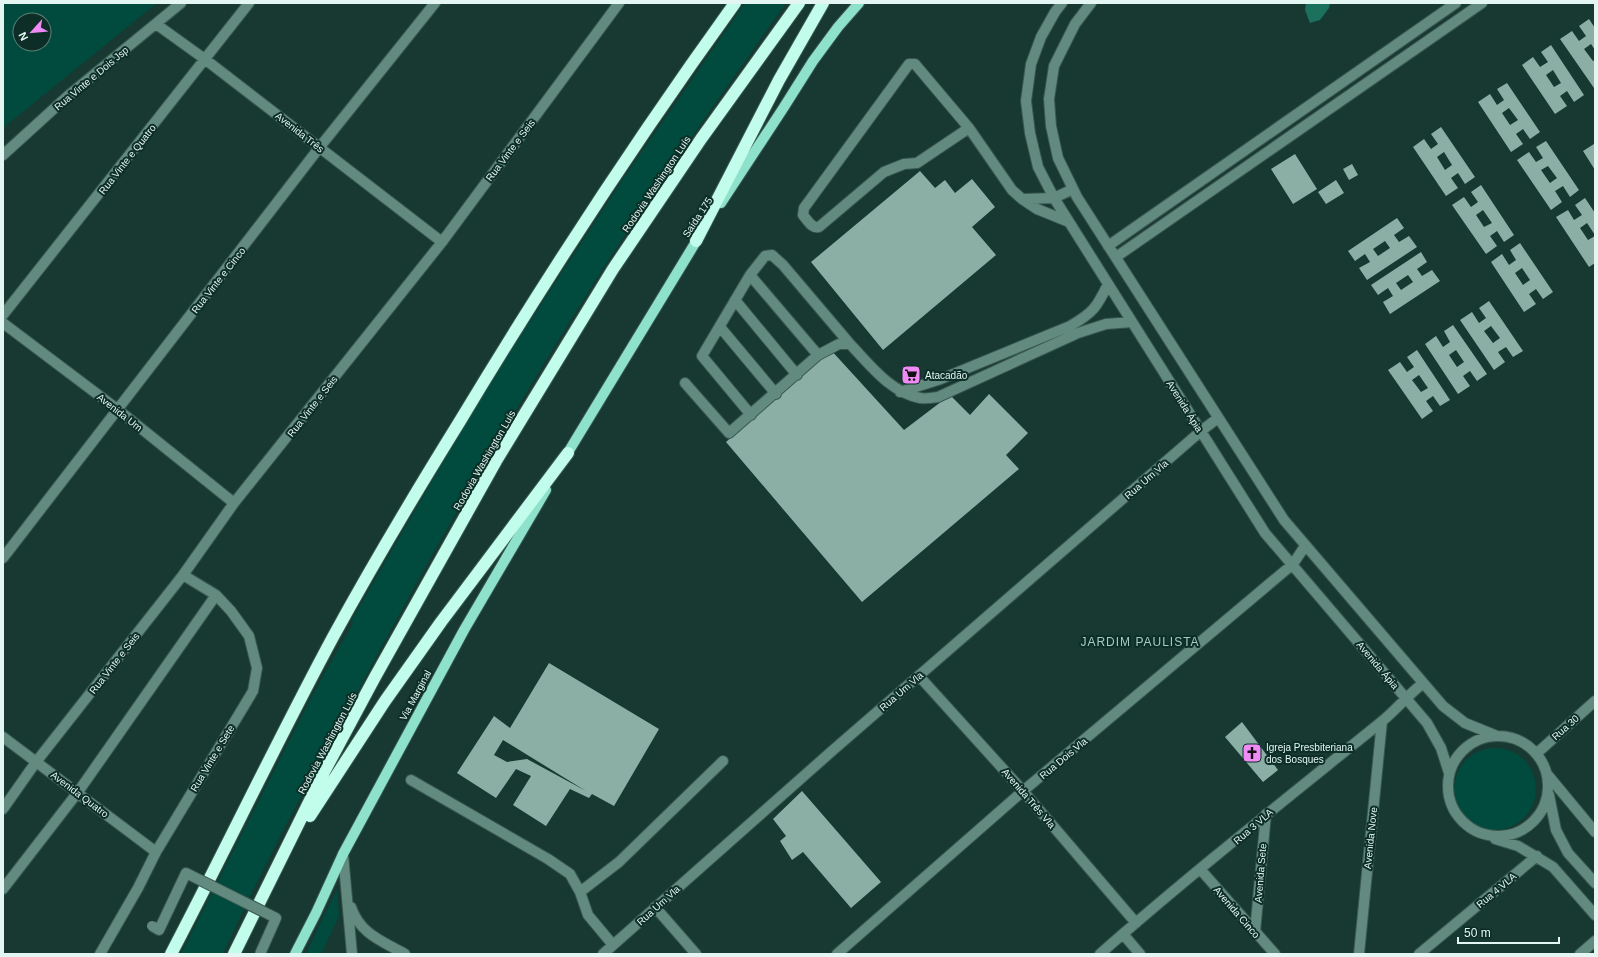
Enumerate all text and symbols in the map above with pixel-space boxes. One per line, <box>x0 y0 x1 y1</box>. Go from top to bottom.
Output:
north arrow <box>12 12 52 52</box>
text: N <box>16 30 30 43</box>
street label: Rua Vinte e Dois Jsp <box>52 44 131 113</box>
street label: Avenida Três <box>273 110 326 155</box>
street label: Rua Vinte e Seis <box>484 117 537 183</box>
street label: Rua Vinte e Quatro <box>97 122 158 196</box>
street label: Rodovia Washington Luís <box>620 134 693 234</box>
street label: Saída 175 <box>680 195 715 239</box>
street label: Rua Vinte e Cinco <box>189 245 248 315</box>
supermarket icon: Atacadão <box>900 364 922 386</box>
place label: Atacadão <box>925 370 968 381</box>
street label: Rua Vinte e Seis <box>285 374 340 439</box>
street label: Avenida Ápia <box>1164 378 1206 434</box>
street label: Avenida Um <box>95 391 144 433</box>
street label: Rodovia Washington Luís <box>451 408 518 512</box>
street label: Rua Um Vla <box>1122 457 1171 501</box>
street label: Rua Vinte e Seis <box>87 631 142 696</box>
district label: JARDIM PAULISTA <box>1080 635 1200 649</box>
street label: Avenida Ápia <box>1355 639 1402 692</box>
street label: Via Marginal <box>398 668 433 722</box>
street label: Rua Um Vla <box>877 669 926 713</box>
street label: Rodovia Washington Luís <box>296 691 359 796</box>
street label: Rua 30 <box>1550 712 1581 742</box>
street label: Rua Vinte e Sete <box>188 723 237 793</box>
street label: Rua Dois Vla <box>1037 735 1090 781</box>
church icon: Igreja Presbiteriana dos Bosques <box>1241 742 1263 764</box>
place label: Igreja Presbiteriana dos Bosques <box>1266 742 1353 765</box>
street label: Avenida Três Vla <box>1000 766 1058 831</box>
street label: Avenida Quatro <box>49 769 111 820</box>
street label: Rua 3 VLA <box>1231 806 1275 846</box>
street label: Avenida Nove <box>1362 806 1379 870</box>
street label: Avenida Sete <box>1252 843 1269 903</box>
street label: Rua 4 VLA <box>1474 870 1519 910</box>
street label: Rua Um Vla <box>635 883 682 927</box>
street label: Avenida Cinco <box>1211 884 1262 941</box>
scale bar <box>1458 919 1559 945</box>
text: 50 m <box>1464 926 1491 940</box>

